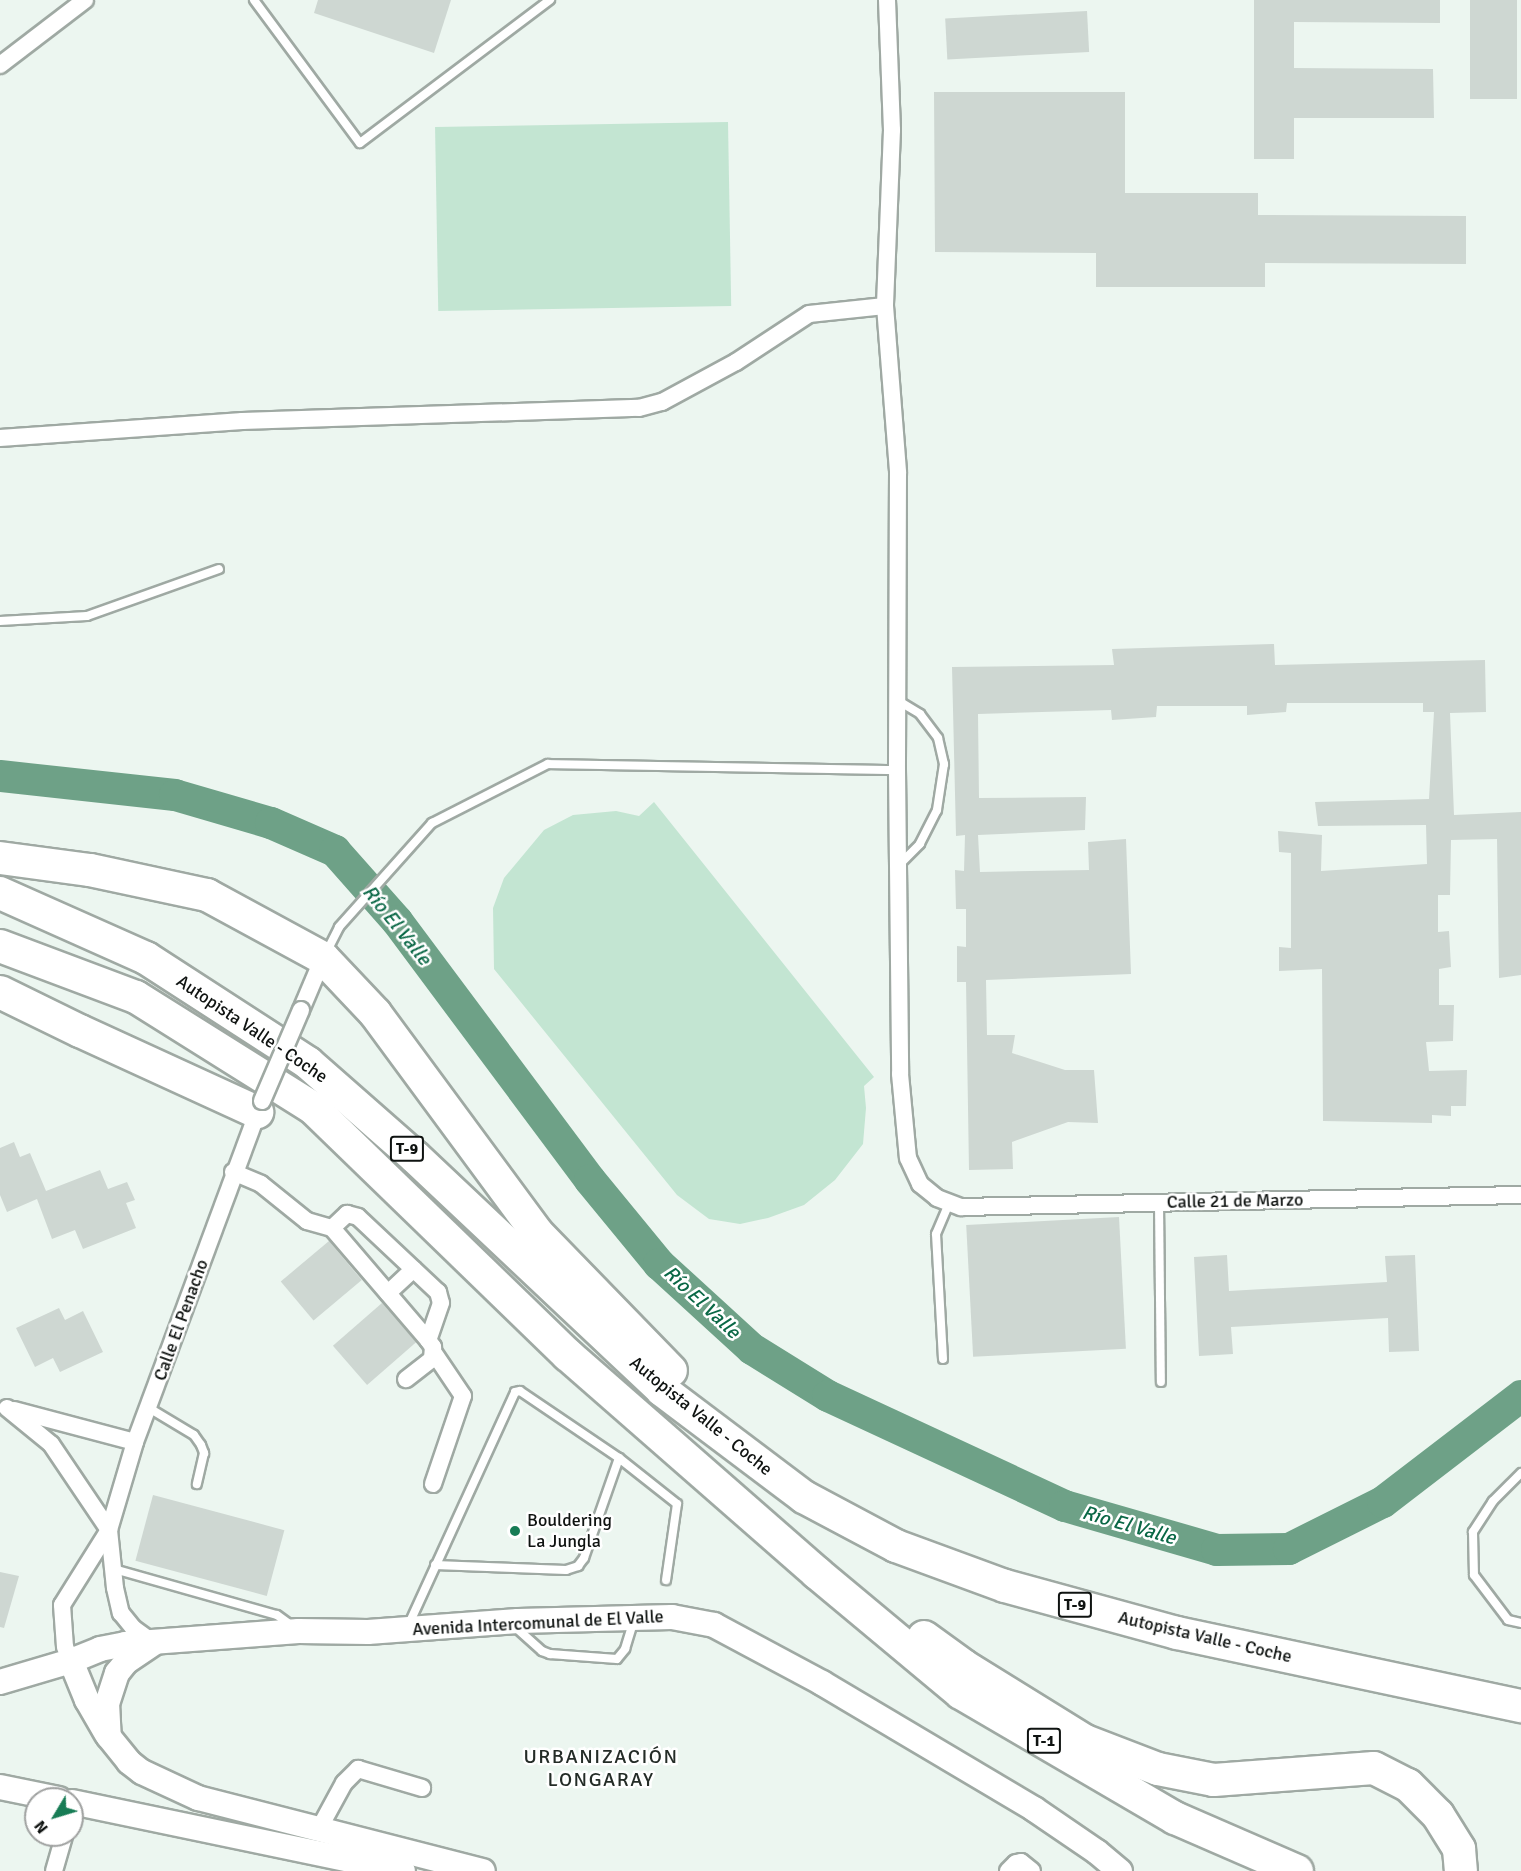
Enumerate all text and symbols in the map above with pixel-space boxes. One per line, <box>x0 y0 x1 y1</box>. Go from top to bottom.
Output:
water label: Río El Valle <box>357 880 437 970</box>
street label: Autopista Valle - Coche <box>172 970 332 1088</box>
road number: T-9 <box>389 1136 425 1162</box>
street label: Calle 21 de Marzo <box>1167 1189 1303 1213</box>
street label: Calle El Penacho <box>149 1256 213 1384</box>
water label: Río El Valle <box>659 1260 745 1344</box>
street label: Autopista Valle - Coche <box>625 1352 777 1480</box>
water label: Río El Valle <box>1080 1500 1178 1550</box>
place label: Bouldering La Jungla <box>527 1510 612 1552</box>
marker: Bouldering La Jungla <box>508 1524 522 1538</box>
road number: T-9 <box>1057 1592 1093 1618</box>
street label: Avenida Intercomunal de El Valle <box>412 1606 664 1640</box>
street label: Autopista Valle - Coche <box>1116 1607 1294 1667</box>
road number: T-1 <box>1026 1728 1062 1754</box>
district label: URBANIZACIÓN LONGARAY <box>523 1745 679 1792</box>
north arrow <box>24 1787 84 1847</box>
text: N <box>30 1816 53 1837</box>

